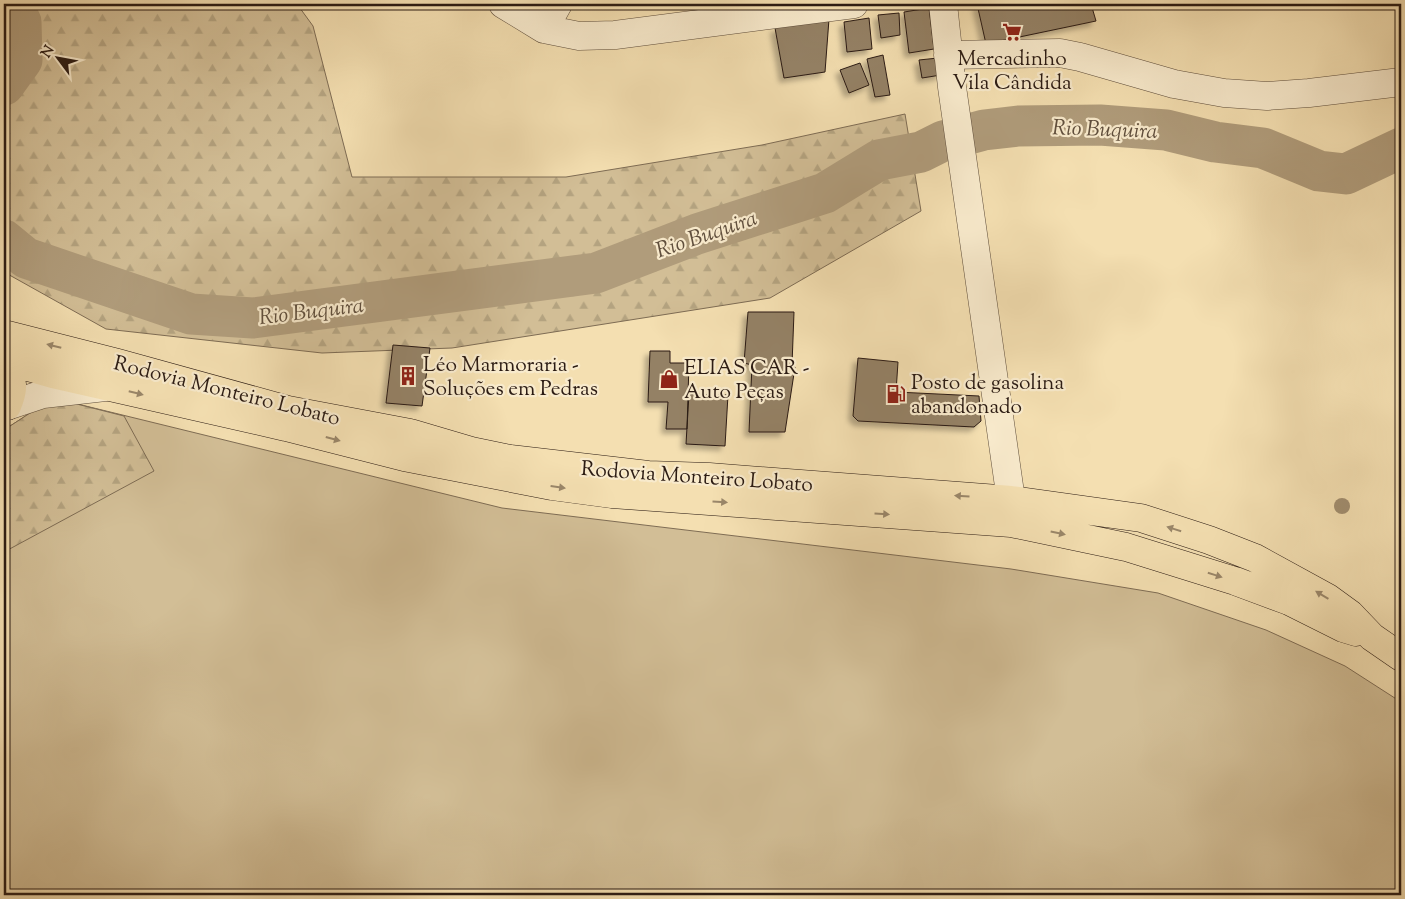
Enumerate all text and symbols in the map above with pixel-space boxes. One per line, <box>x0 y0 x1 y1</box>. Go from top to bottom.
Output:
supermarket icon: Mercadinho Vila Cândida <box>1001 21 1023 43</box>
north arrow <box>32 32 82 82</box>
text: N <box>37 42 60 62</box>
place label: Mercadinho Vila Cândida <box>952 45 1072 99</box>
water label: Rio Buquira <box>1052 113 1158 149</box>
water label: Rio Buquira <box>652 204 762 268</box>
water label: Rio Buquira <box>257 291 366 335</box>
one-way arrow <box>47 342 62 350</box>
street label: Rodovia Monteiro Lobato <box>110 349 343 435</box>
place label: Léo Marmoraria - Soluções em Pedras <box>423 351 598 405</box>
place label: ELIAS CAR - Auto Peças <box>684 354 810 408</box>
building icon: Léo Marmoraria - Soluções em Pedras <box>397 365 419 387</box>
shop icon: ELIAS CAR - Auto Peças <box>658 368 680 390</box>
place label: Posto de gasolina abandonado <box>911 369 1065 423</box>
fuel station icon: Posto de gasolina abandonado <box>885 383 907 405</box>
one-way arrow <box>128 389 143 397</box>
one-way arrow <box>326 436 341 444</box>
street label: Rodovia Monteiro Lobato <box>580 455 814 501</box>
one-way arrow <box>550 483 566 491</box>
one-way arrow <box>954 492 970 500</box>
one-way arrow <box>712 498 728 506</box>
one-way arrow <box>874 510 890 518</box>
one-way arrow <box>1166 524 1181 532</box>
one-way arrow <box>1051 529 1066 537</box>
one-way arrow <box>1208 571 1223 579</box>
one-way arrow <box>1316 590 1329 599</box>

